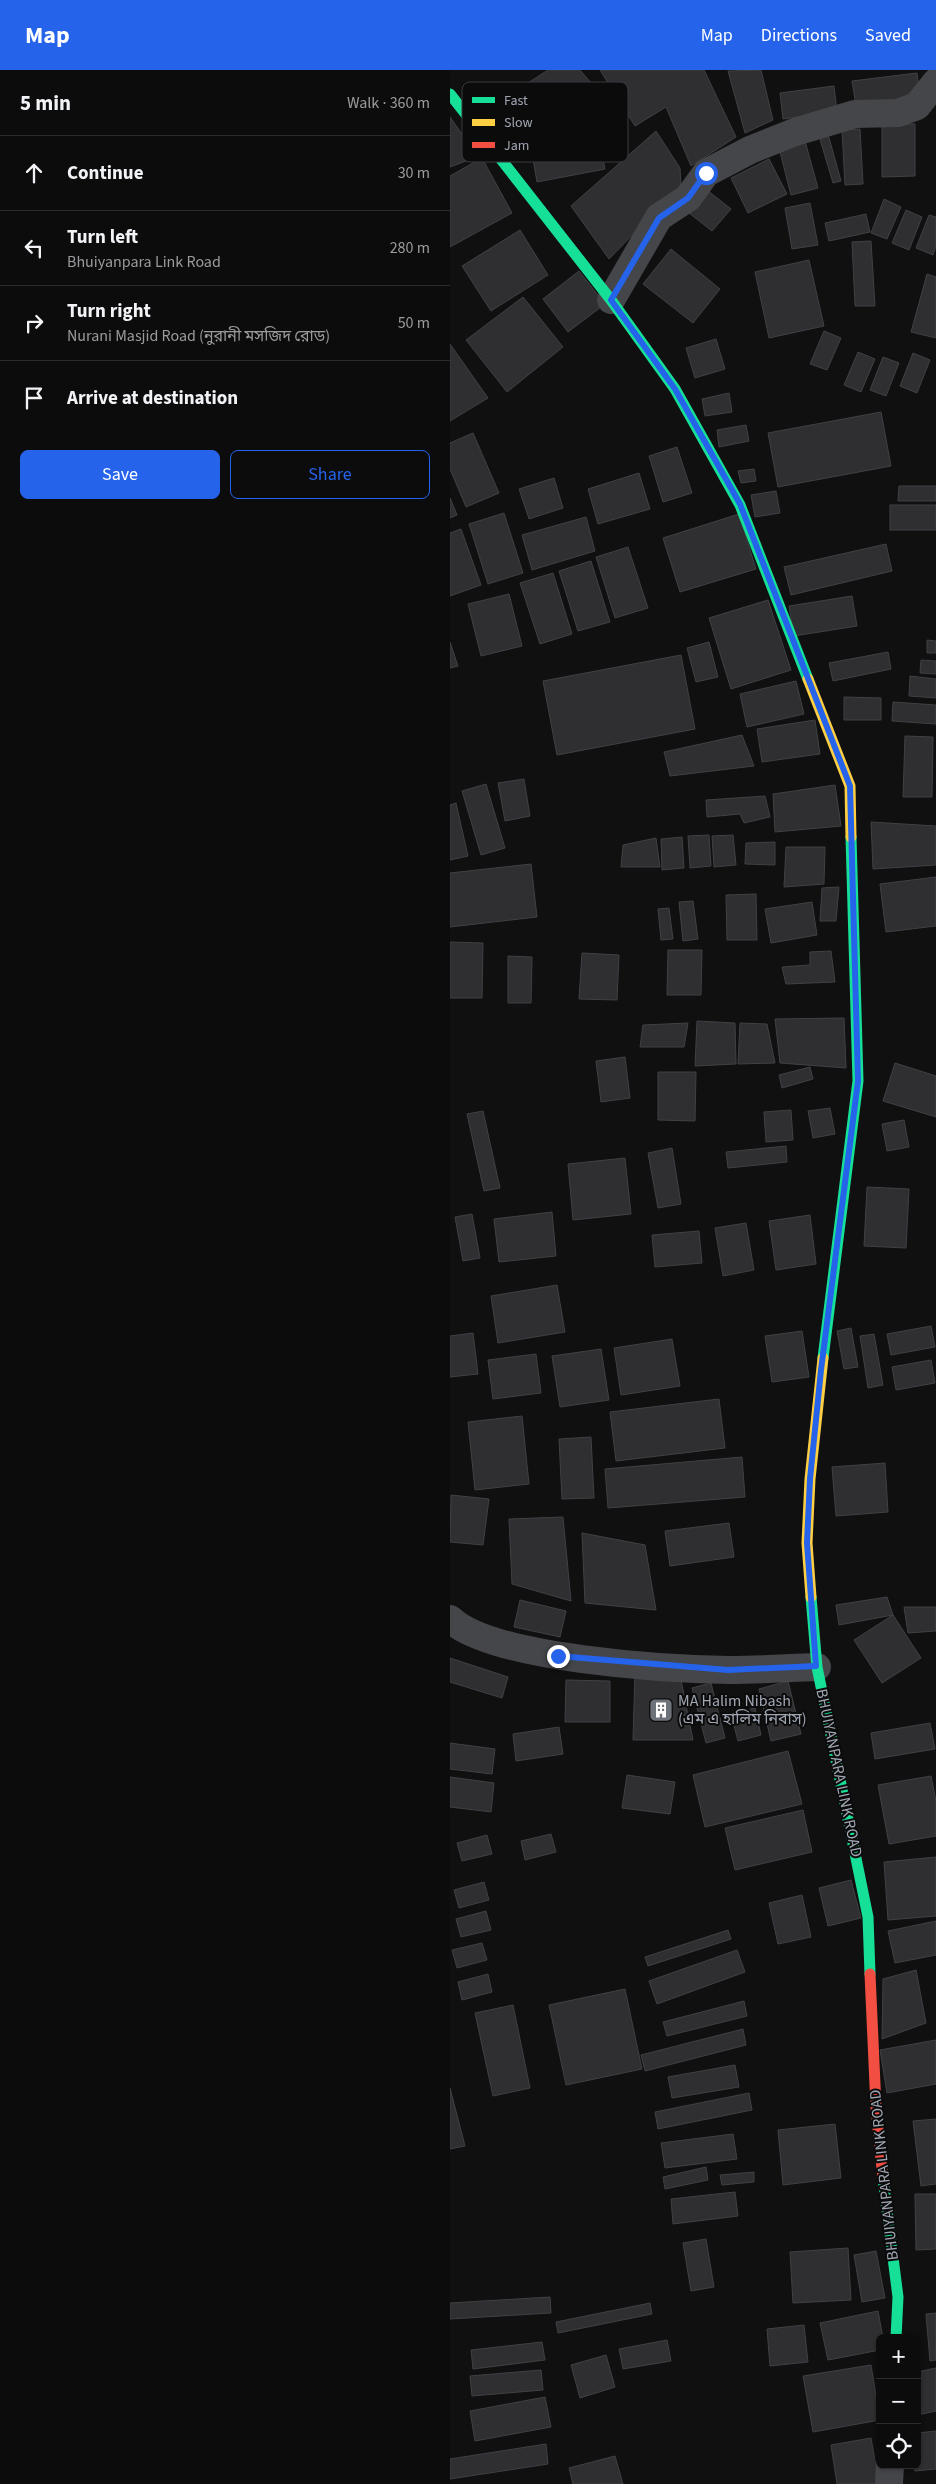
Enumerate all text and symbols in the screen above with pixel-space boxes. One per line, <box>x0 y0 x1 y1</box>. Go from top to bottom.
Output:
text: Map <box>25 18 70 53</box>
text: Map <box>701 23 733 48</box>
text: Directions <box>761 23 837 48</box>
text: Saved <box>865 23 911 48</box>
legend <box>462 82 628 162</box>
text: 5 min <box>20 88 71 118</box>
text: Fast <box>504 91 528 111</box>
text: Walk · 360 m <box>347 92 430 114</box>
text: Slow <box>504 113 533 133</box>
text: Jam <box>504 136 529 156</box>
icon: ahead <box>20 159 48 187</box>
text: Continue <box>67 160 144 187</box>
text: 30 m <box>398 162 430 184</box>
route start <box>695 162 718 185</box>
text: Turn left <box>67 224 138 251</box>
icon: left <box>20 234 48 262</box>
text: 280 m <box>390 237 430 259</box>
text: Bhuiyanpara Link Road <box>67 251 221 273</box>
text: Turn right <box>67 298 151 325</box>
icon: right <box>20 309 48 337</box>
text: 50 m <box>398 312 430 334</box>
text: Nurani Masjid Road (নুরানী মসজিদ রোড) <box>67 325 330 347</box>
icon: arrive <box>20 384 48 412</box>
text: Arrive at destination <box>67 385 238 412</box>
button: Save <box>20 450 220 499</box>
button: Share <box>230 450 430 499</box>
route end <box>547 1645 570 1668</box>
street label: BHUIYANPARA LINK ROAD <box>810 1687 868 1859</box>
place label: MA Halim Nibash (এম এ হালিম নিবাস) <box>678 1690 807 1730</box>
building icon: MA Halim Nibash (এম এ হালিম নিবাস) <box>648 1697 674 1723</box>
street label: BHUIYANPARA LINK ROAD <box>864 2088 904 2261</box>
map controls <box>876 2334 921 2469</box>
button: + <box>876 2334 921 2379</box>
button: − <box>876 2379 921 2424</box>
button: locate <box>876 2424 921 2469</box>

